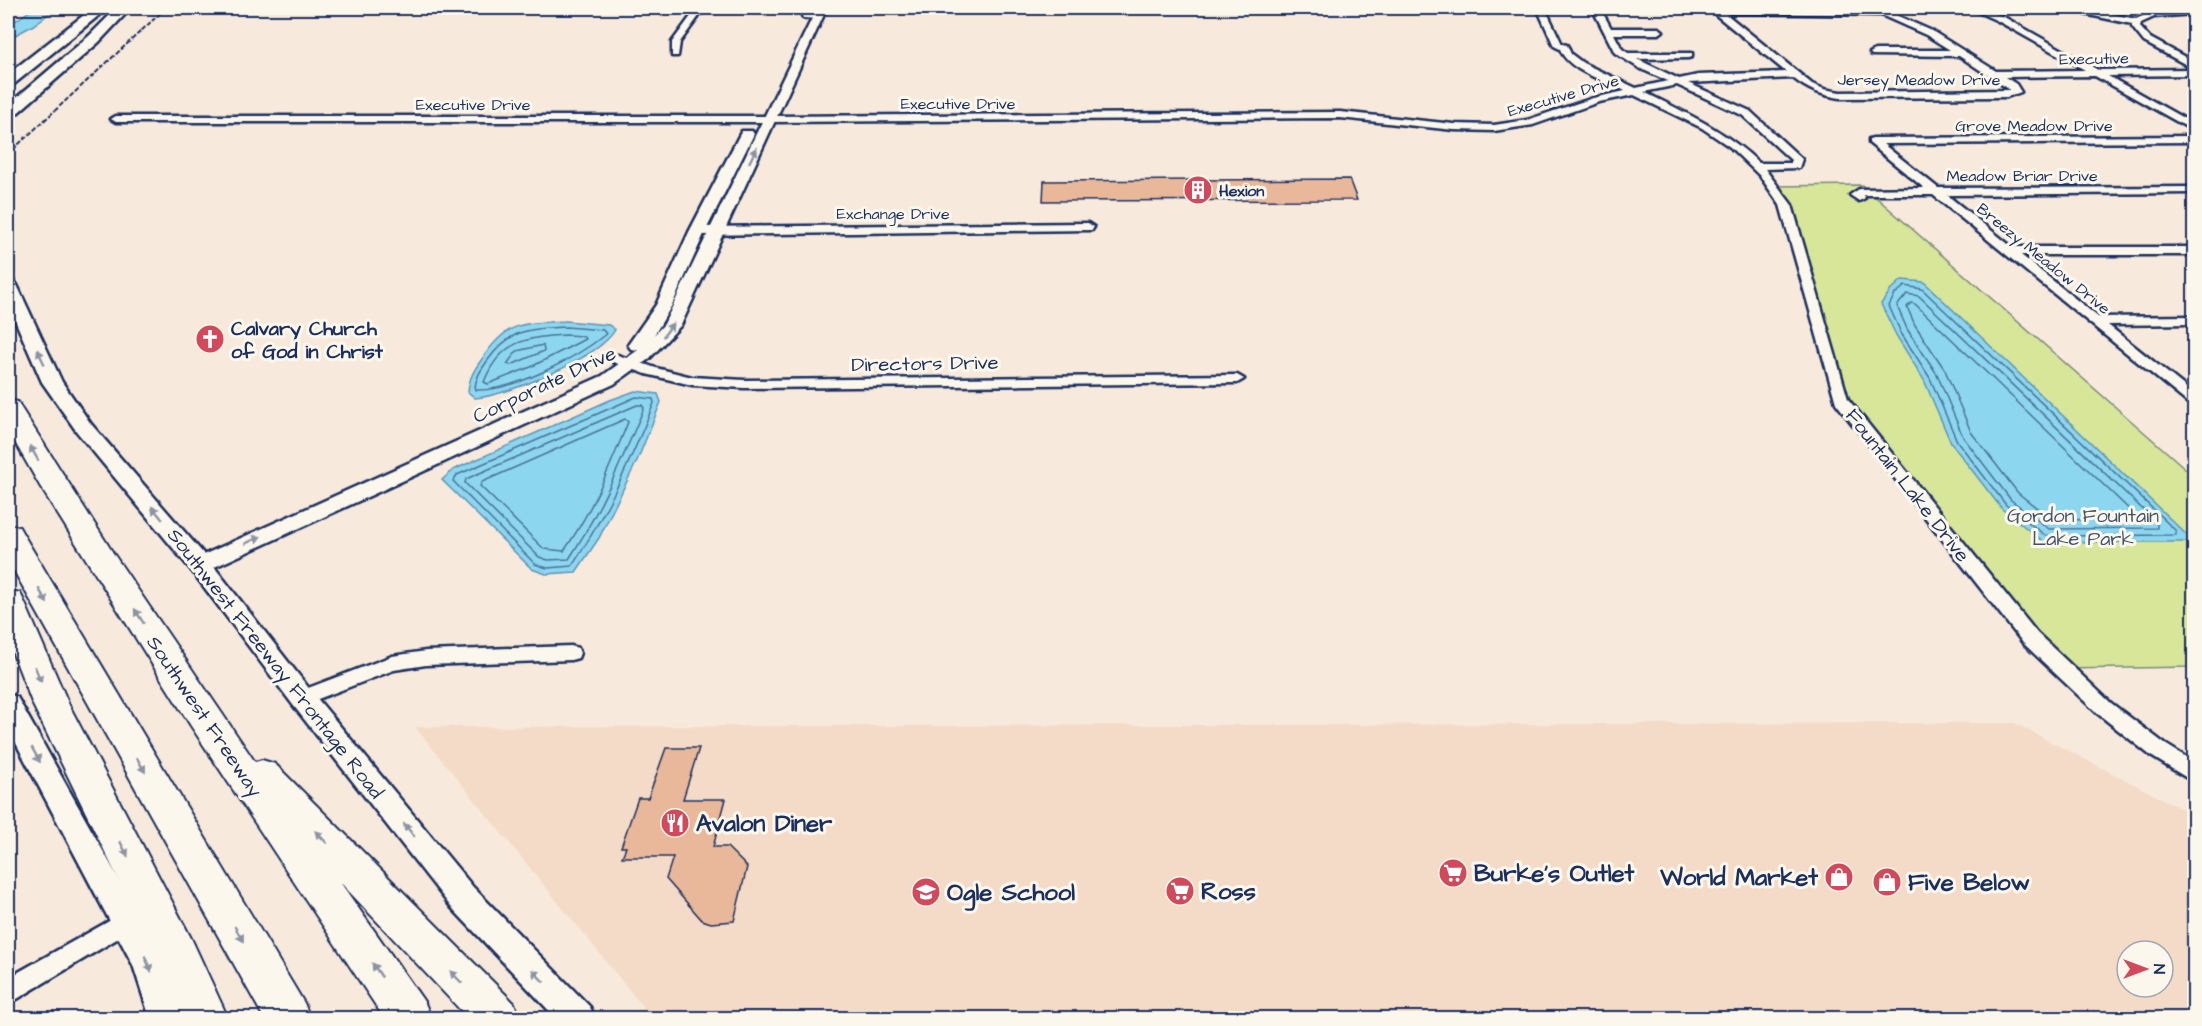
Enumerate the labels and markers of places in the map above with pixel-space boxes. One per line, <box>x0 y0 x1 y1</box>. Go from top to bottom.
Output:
building icon: Hexion <box>1182 174 1214 206</box>
place label: Hexion <box>1219 180 1264 202</box>
place label: Calvary Church of God in Christ <box>231 315 384 366</box>
church icon: Calvary Church of God in Christ <box>194 323 226 355</box>
restaurant icon: Avalon Diner <box>659 807 691 839</box>
place label: Avalon Diner <box>696 807 833 841</box>
supermarket icon: Burke's Outlet <box>1437 857 1469 889</box>
place label: Burke's Outlet <box>1474 857 1634 891</box>
place label: World Market <box>1659 861 1818 895</box>
shop icon: World Market <box>1823 861 1855 893</box>
shop icon: Five Below <box>1871 866 1903 898</box>
place label: Five Below <box>1908 866 2030 900</box>
supermarket icon: Ross <box>1164 875 1196 907</box>
place label: Ross <box>1201 875 1256 909</box>
school or university icon: Ogle School <box>910 876 942 908</box>
place label: Ogle School <box>947 876 1075 911</box>

